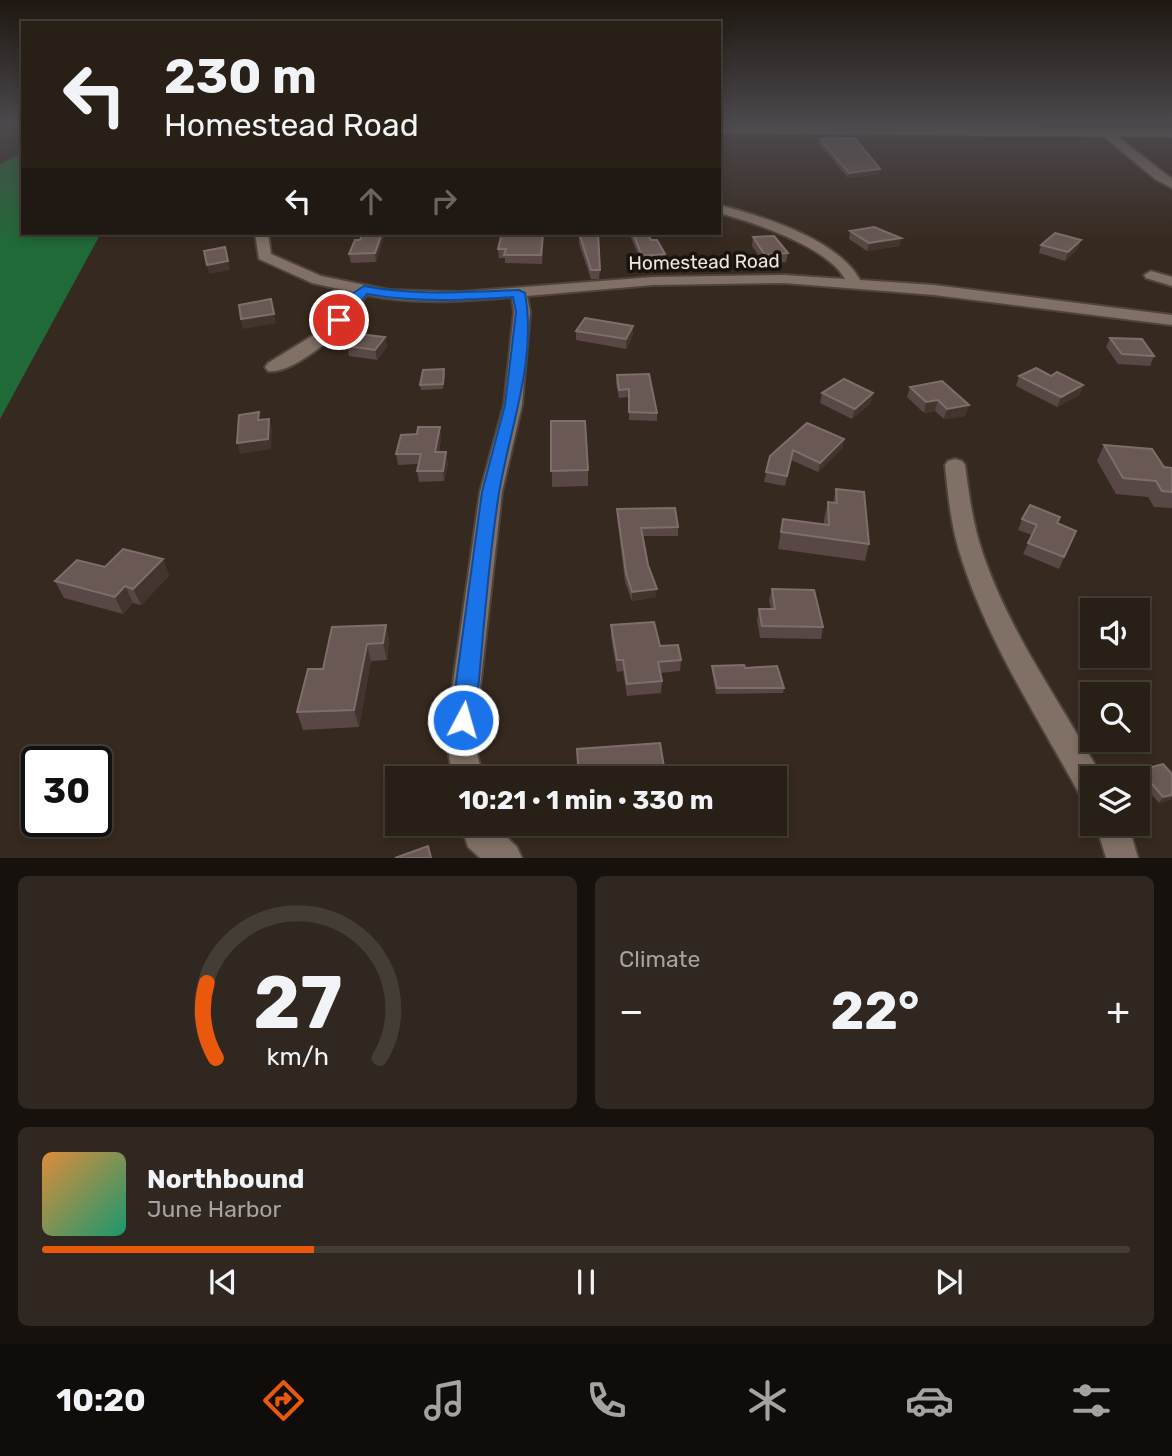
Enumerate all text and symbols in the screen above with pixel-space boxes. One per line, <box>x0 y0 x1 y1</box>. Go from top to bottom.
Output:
text: 230 m <box>164 47 317 105</box>
icon: left <box>49 49 140 140</box>
text: Homestead Road <box>164 106 419 144</box>
icon: left <box>279 182 317 220</box>
icon: ahead <box>352 182 390 220</box>
icon: right <box>425 182 463 220</box>
street label: Homestead Road <box>628 249 780 275</box>
pin <box>309 290 369 350</box>
icon: arrive <box>320 301 358 339</box>
map controls <box>1080 598 1150 836</box>
button: sound <box>1080 598 1150 668</box>
button: search <box>1080 682 1150 752</box>
position arrow <box>426 683 500 757</box>
speed limit sign: 30 <box>21 746 112 837</box>
button: layers <box>1080 766 1150 836</box>
text: 10:21 · 1 min · 330 m <box>458 785 714 816</box>
text: Climate <box>619 945 700 973</box>
text: 27 <box>253 961 342 1047</box>
text: 22° <box>831 980 920 1042</box>
text: − <box>619 988 644 1034</box>
text: + <box>1106 988 1130 1034</box>
text: km/h <box>266 1042 329 1071</box>
text: Northbound <box>147 1164 305 1195</box>
text: June Harbor <box>147 1195 281 1223</box>
icon: previous <box>204 1263 242 1301</box>
icon: pause <box>567 1263 605 1301</box>
icon: next <box>930 1263 968 1301</box>
icon: directions <box>259 1376 308 1425</box>
icon: music <box>420 1376 469 1425</box>
icon: phone <box>582 1376 631 1425</box>
icon: climate <box>743 1376 792 1425</box>
icon: car <box>905 1376 954 1425</box>
icon: filters <box>1067 1376 1116 1425</box>
text: 10:20 <box>56 1381 146 1419</box>

